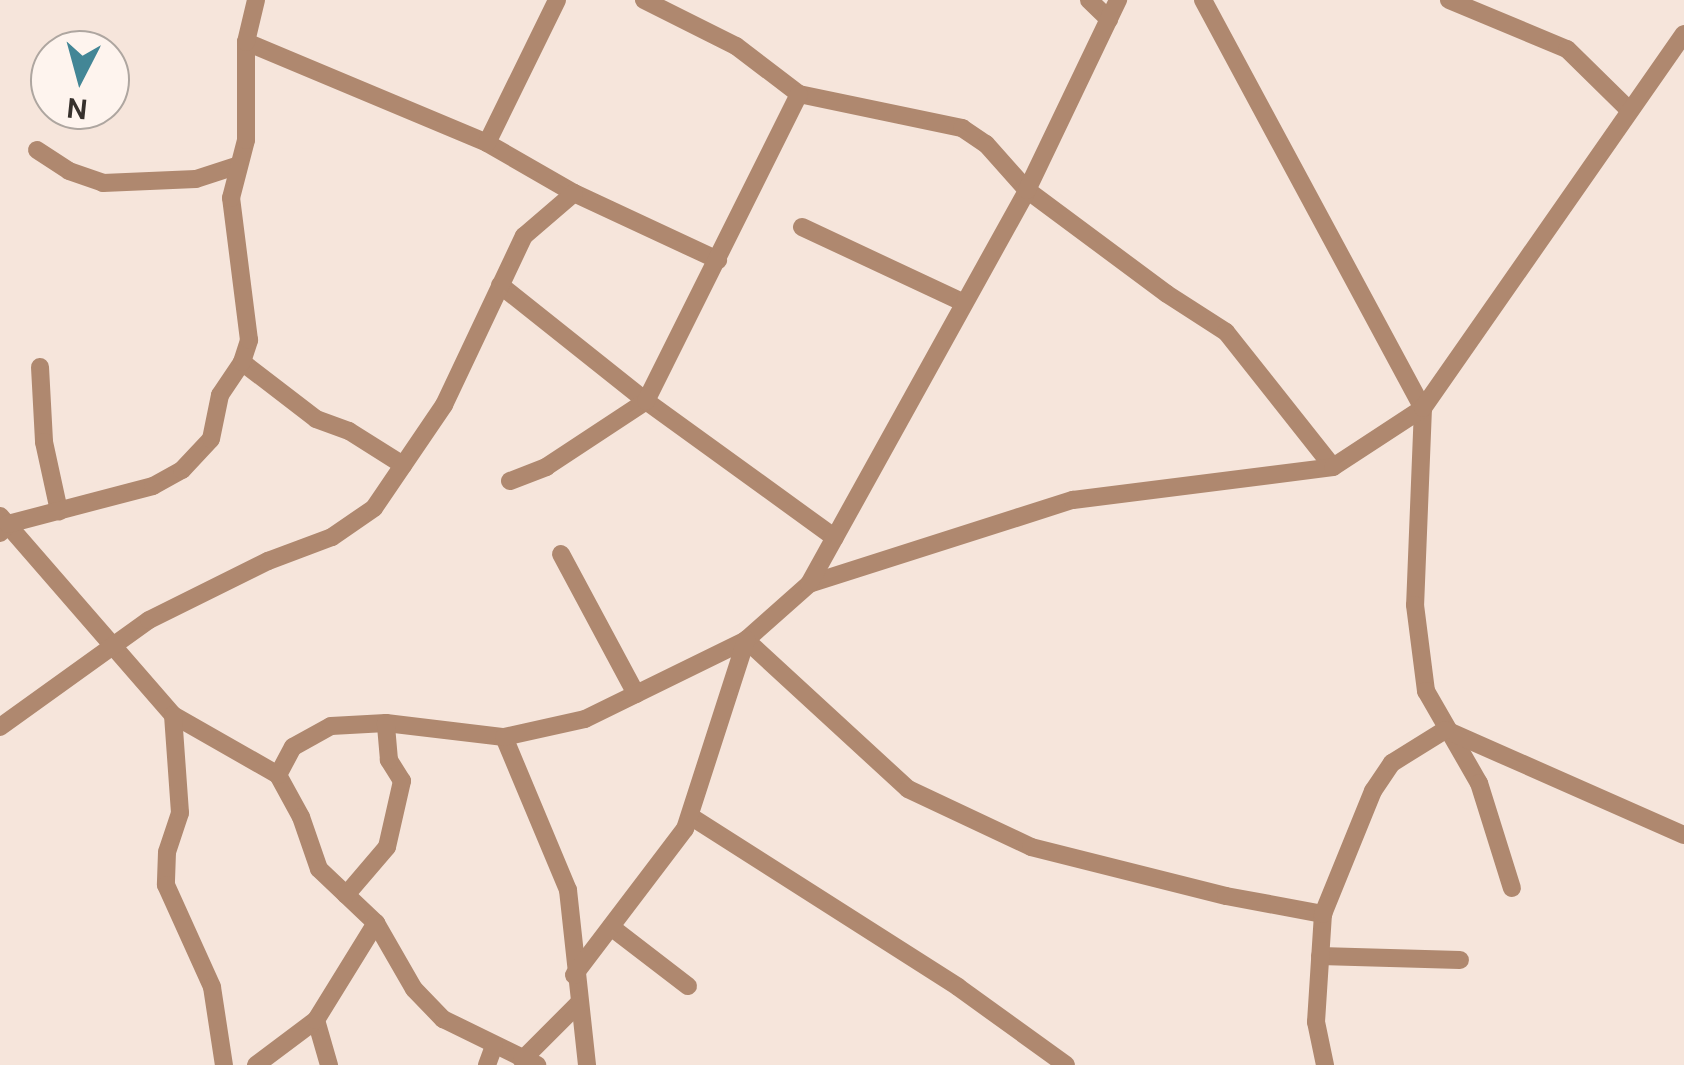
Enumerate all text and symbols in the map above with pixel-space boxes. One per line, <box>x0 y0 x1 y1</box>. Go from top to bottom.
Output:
north arrow <box>30 30 130 130</box>
text: N <box>65 89 89 128</box>

